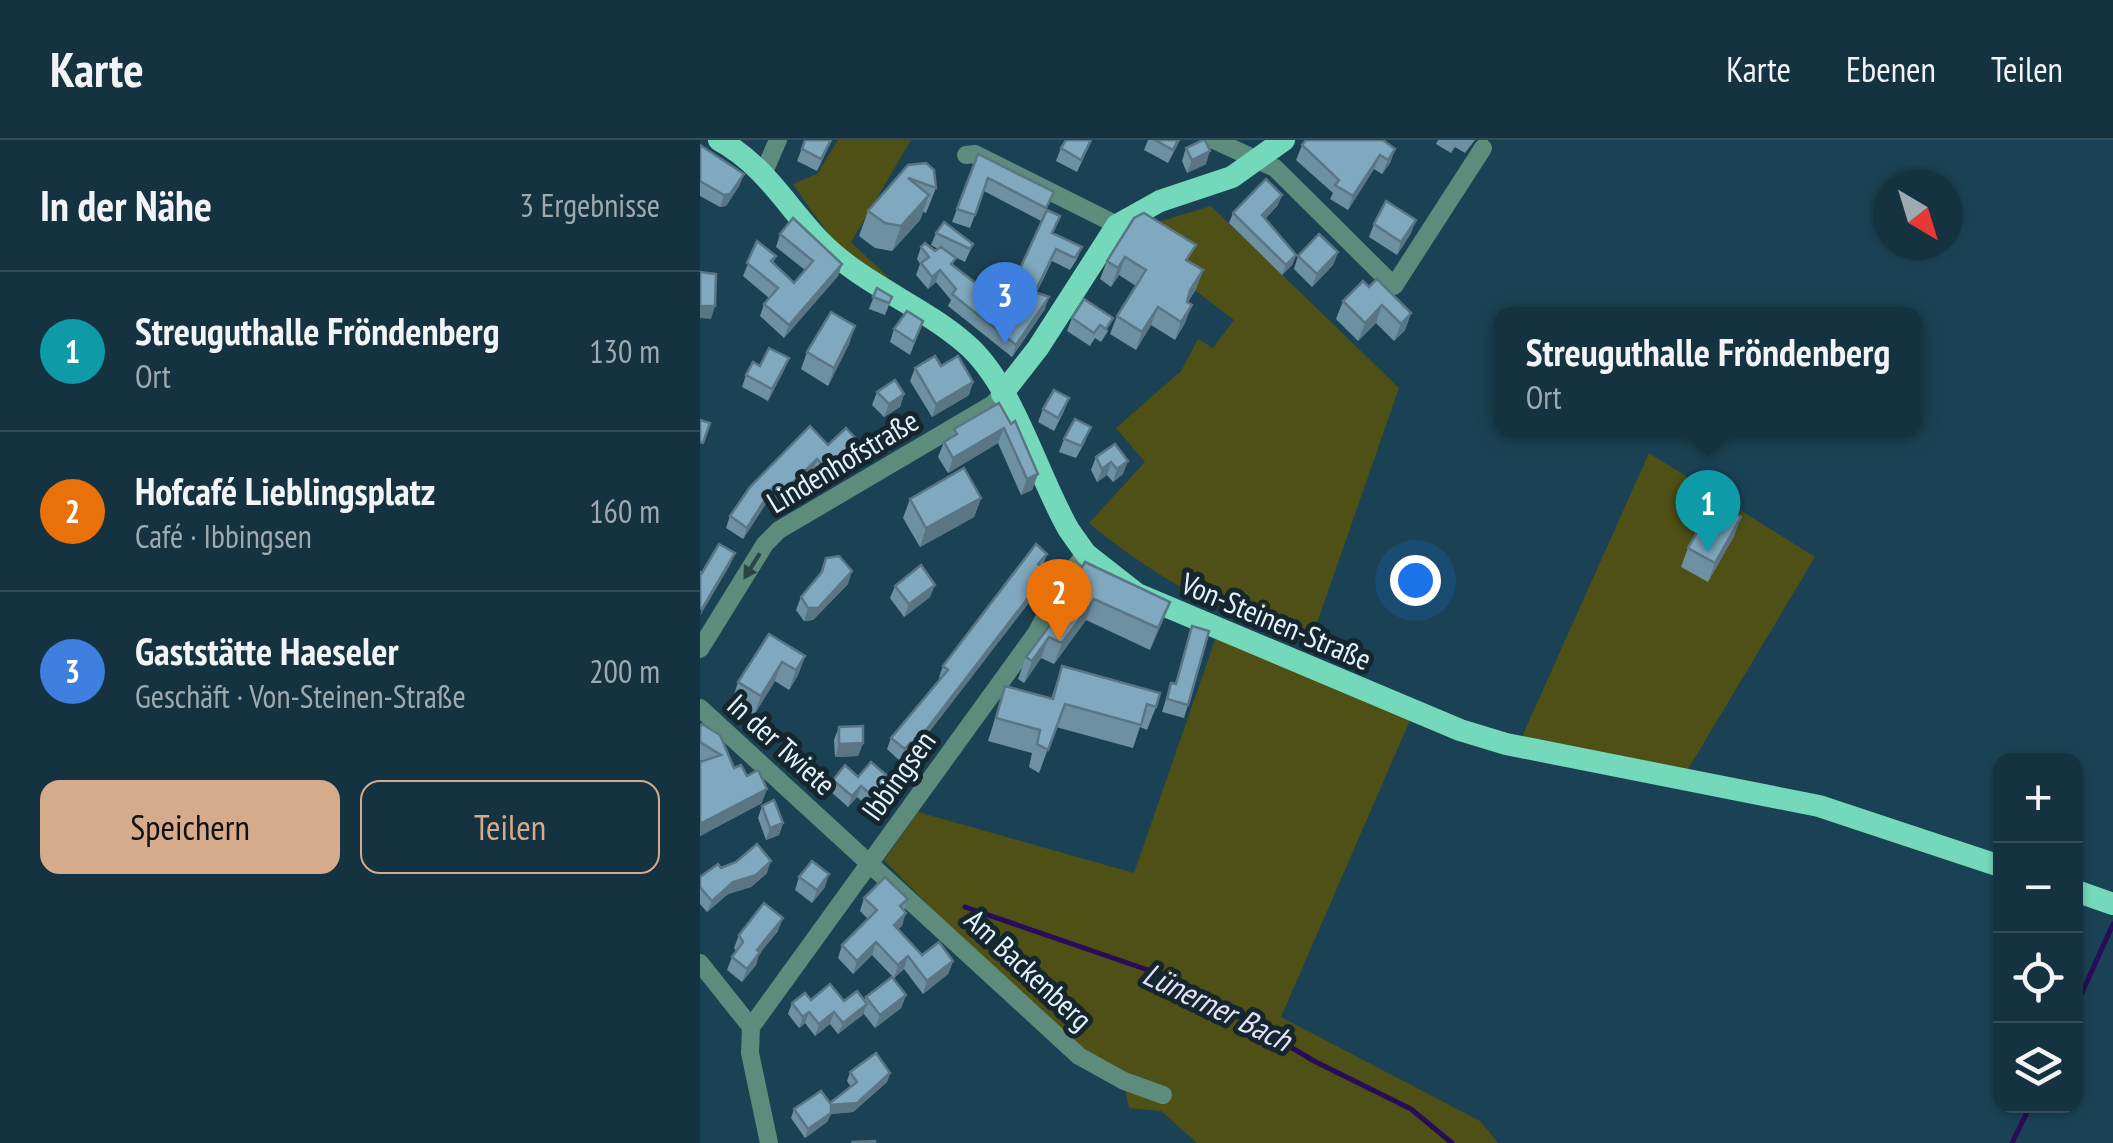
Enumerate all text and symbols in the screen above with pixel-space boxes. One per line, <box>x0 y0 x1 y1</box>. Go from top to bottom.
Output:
text: Karte <box>50 38 144 100</box>
text: Karte <box>1726 46 1791 92</box>
text: Ebenen <box>1846 46 1936 92</box>
text: Teilen <box>1991 46 2063 92</box>
north arrow <box>1873 170 1963 260</box>
text: In der Nähe <box>40 178 212 233</box>
text: 3 Ergebnisse <box>520 184 660 226</box>
pin: 3 <box>972 261 1038 344</box>
text: Streuguthalle Fröndenberg <box>135 306 500 355</box>
popup <box>1493 307 1923 437</box>
text: Streuguthalle Fröndenberg <box>1526 327 1890 376</box>
text: 1 <box>65 330 80 372</box>
text: 130 m <box>589 330 660 372</box>
text: Ort <box>135 355 171 397</box>
text: Ort <box>1526 376 1562 418</box>
street label: Lindenhofstraße <box>759 400 925 521</box>
text: Hofcafé Lieblingsplatz <box>135 466 435 515</box>
pin: 1 <box>1676 470 1740 552</box>
text: 2 <box>65 490 80 532</box>
text: 160 m <box>589 490 660 532</box>
text: Café · Ibbingsen <box>135 515 312 557</box>
one-way arrow <box>743 552 761 580</box>
your location <box>1390 555 1441 606</box>
pin: 2 <box>1026 558 1092 641</box>
street label: Von-Steinen-Straße <box>1175 563 1378 678</box>
text: Gaststätte Haeseler <box>135 626 399 675</box>
text: 3 <box>65 650 80 692</box>
text: 200 m <box>589 650 660 692</box>
text: Geschäft · Von-Steinen-Straße <box>135 675 466 717</box>
street label: In der Twiete <box>720 685 844 803</box>
street label: Ibbingsen <box>852 723 943 828</box>
map controls <box>1993 753 2083 1113</box>
button: + <box>1993 753 2083 843</box>
button: Speichern <box>40 780 340 874</box>
button: Teilen <box>360 780 660 874</box>
button: − <box>1993 843 2083 933</box>
street label: Am Backenberg <box>957 900 1101 1038</box>
button: locate <box>1993 933 2083 1023</box>
water label: Lünerner Bach <box>1137 952 1300 1061</box>
button: layers <box>1993 1023 2083 1113</box>

